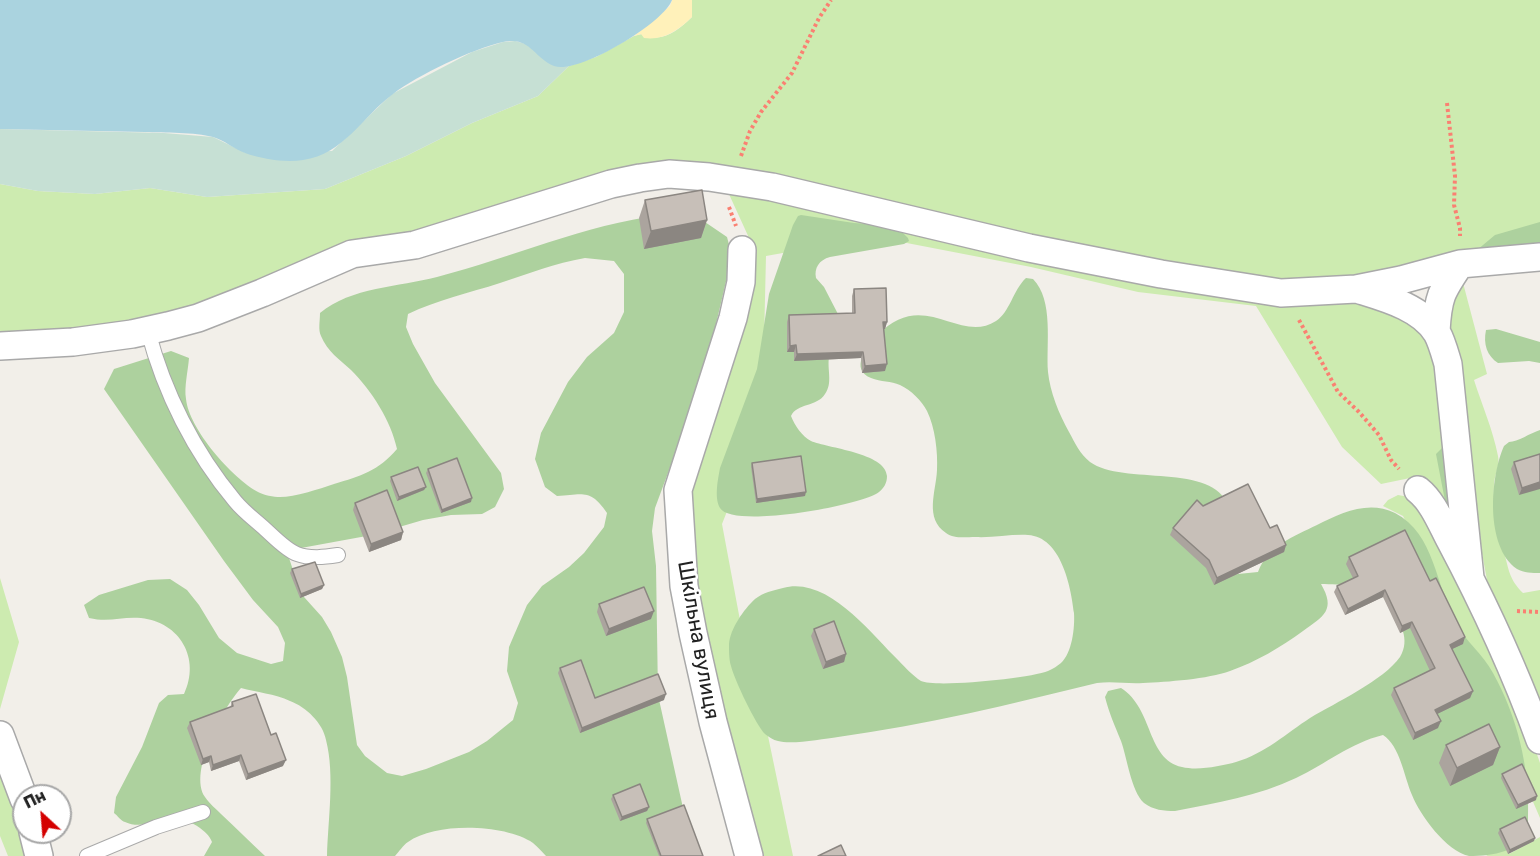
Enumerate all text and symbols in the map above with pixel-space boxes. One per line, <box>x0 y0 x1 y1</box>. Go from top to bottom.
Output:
street label: Шкільна вулиця <box>672 559 724 721</box>
north arrow <box>12 784 72 844</box>
text: Пн <box>21 786 49 813</box>

